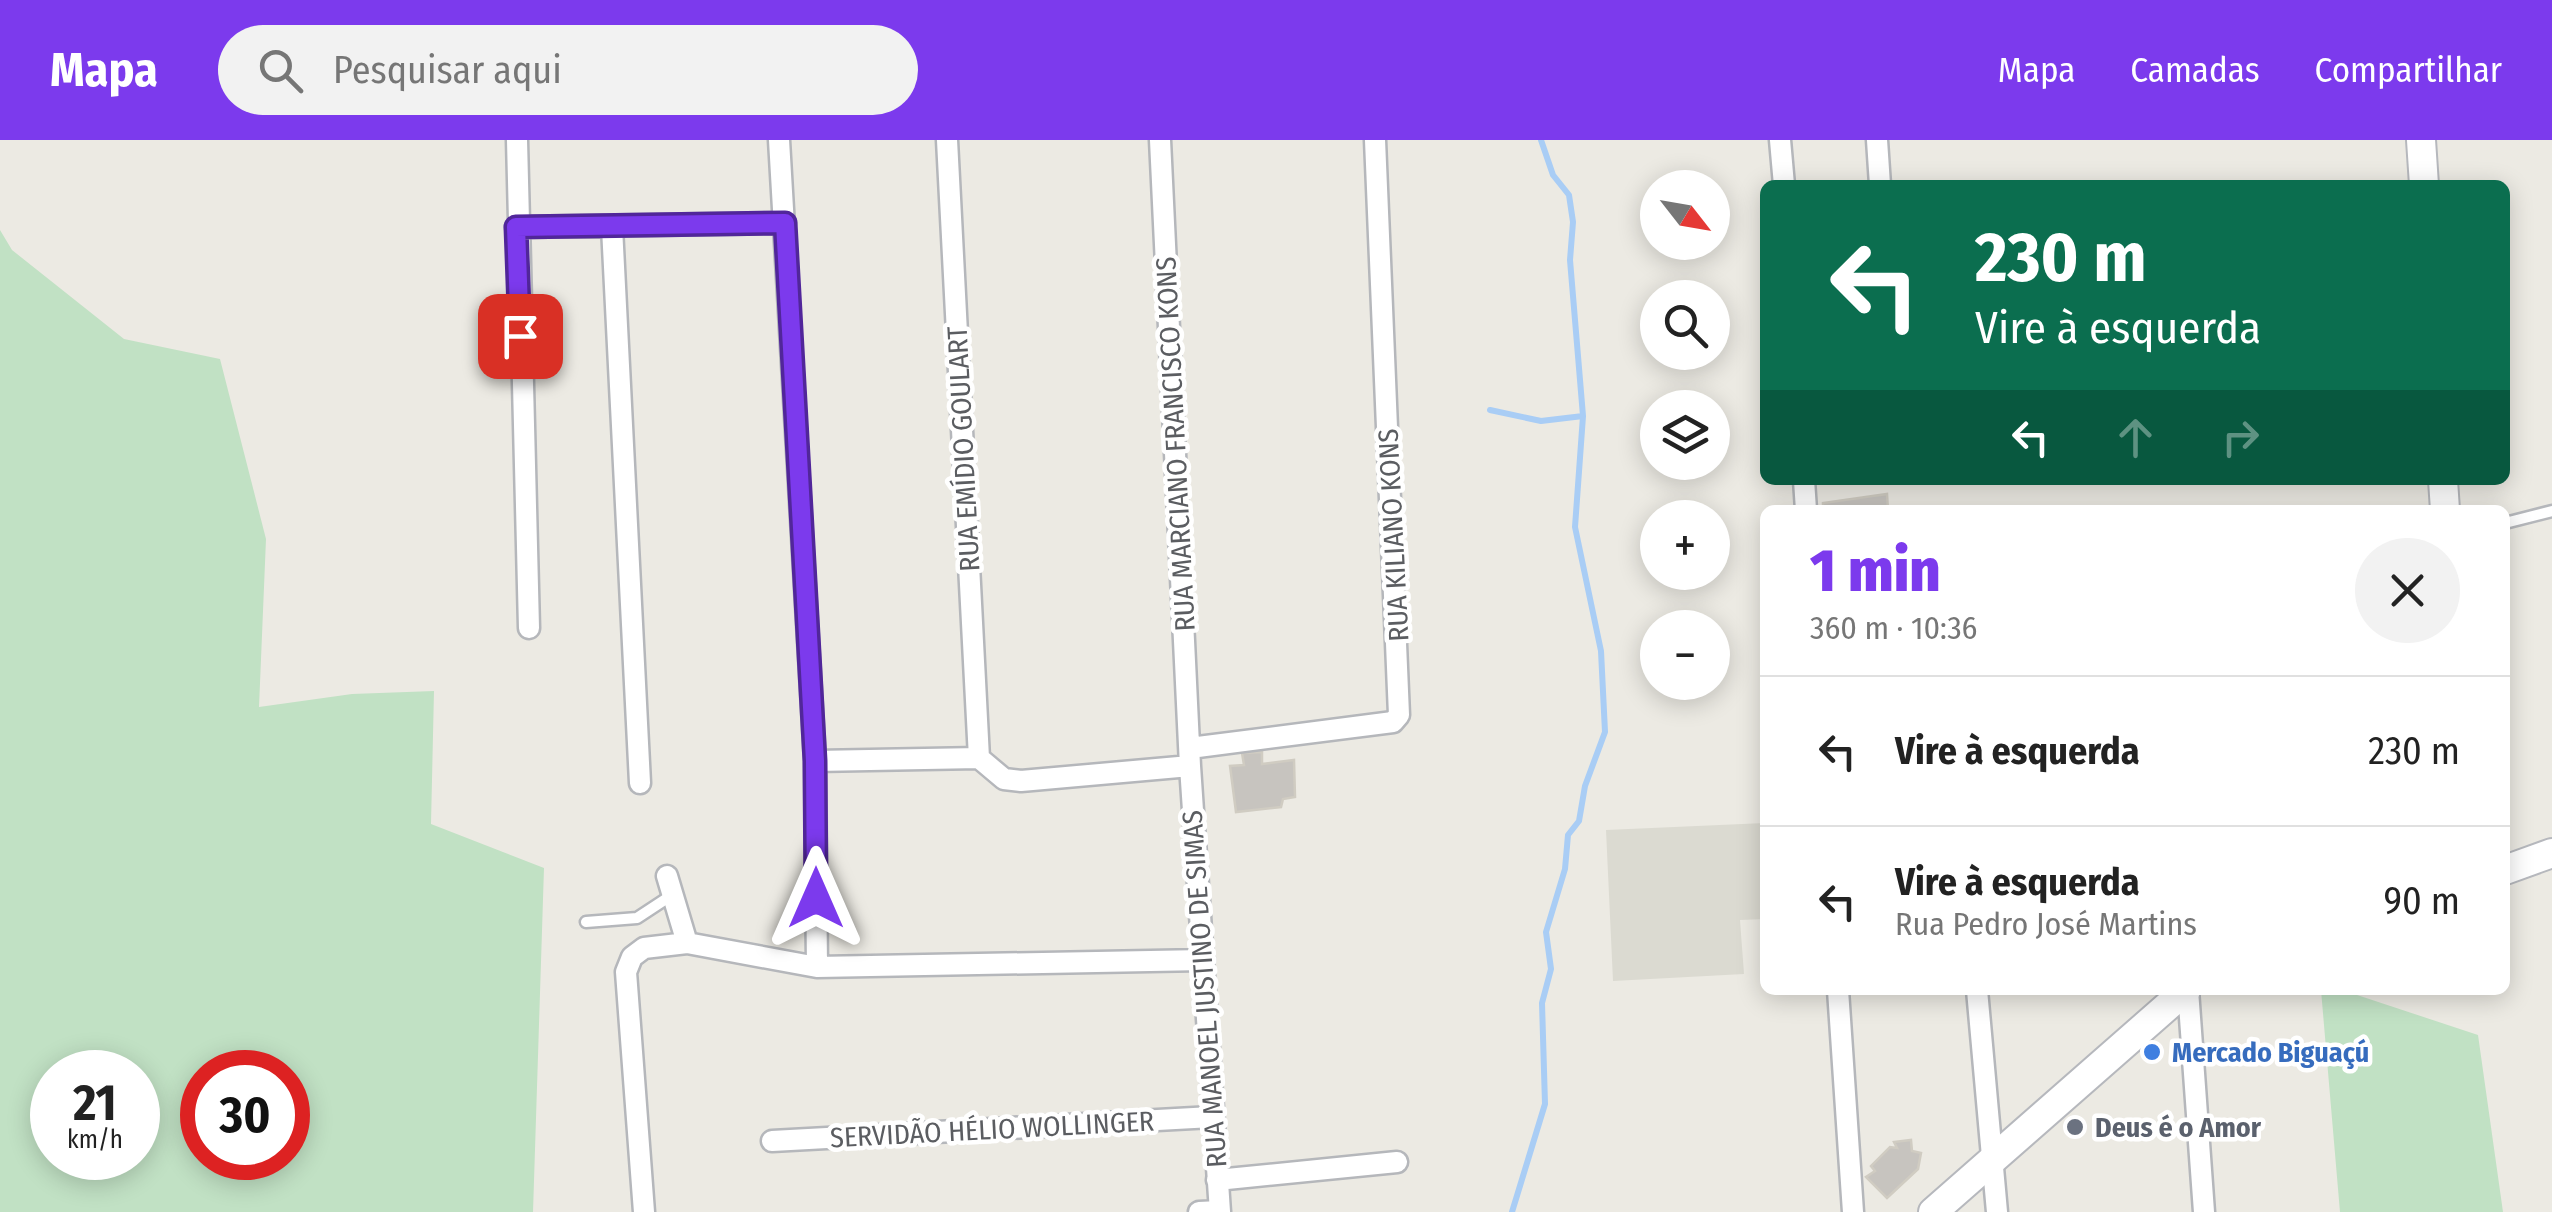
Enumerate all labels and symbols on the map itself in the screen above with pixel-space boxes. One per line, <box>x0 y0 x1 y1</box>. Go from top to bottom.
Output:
north arrow <box>1640 170 1730 260</box>
street label: RUA MARCIANO FRANCISCO KONS <box>1149 256 1202 632</box>
pin <box>478 294 563 379</box>
street label: RUA EMÍDIO GOULART <box>941 325 986 572</box>
street label: RUA KILIANO KONS <box>1371 428 1416 642</box>
street label: RUA MANOEL JUSTINO DE SIMAS <box>1176 809 1233 1169</box>
position arrow <box>764 846 868 950</box>
place label: Mercado Biguaçú <box>2172 1036 2369 1069</box>
marker: Mercado Biguaçú <box>2141 1041 2163 1063</box>
speed limit sign: 30 <box>180 1050 310 1180</box>
street label: SERVIDÃO HÉLIO WOLLINGER <box>829 1105 1155 1154</box>
place label: Deus é o Amor <box>2095 1111 2262 1144</box>
marker: Deus é o Amor <box>2064 1116 2086 1138</box>

